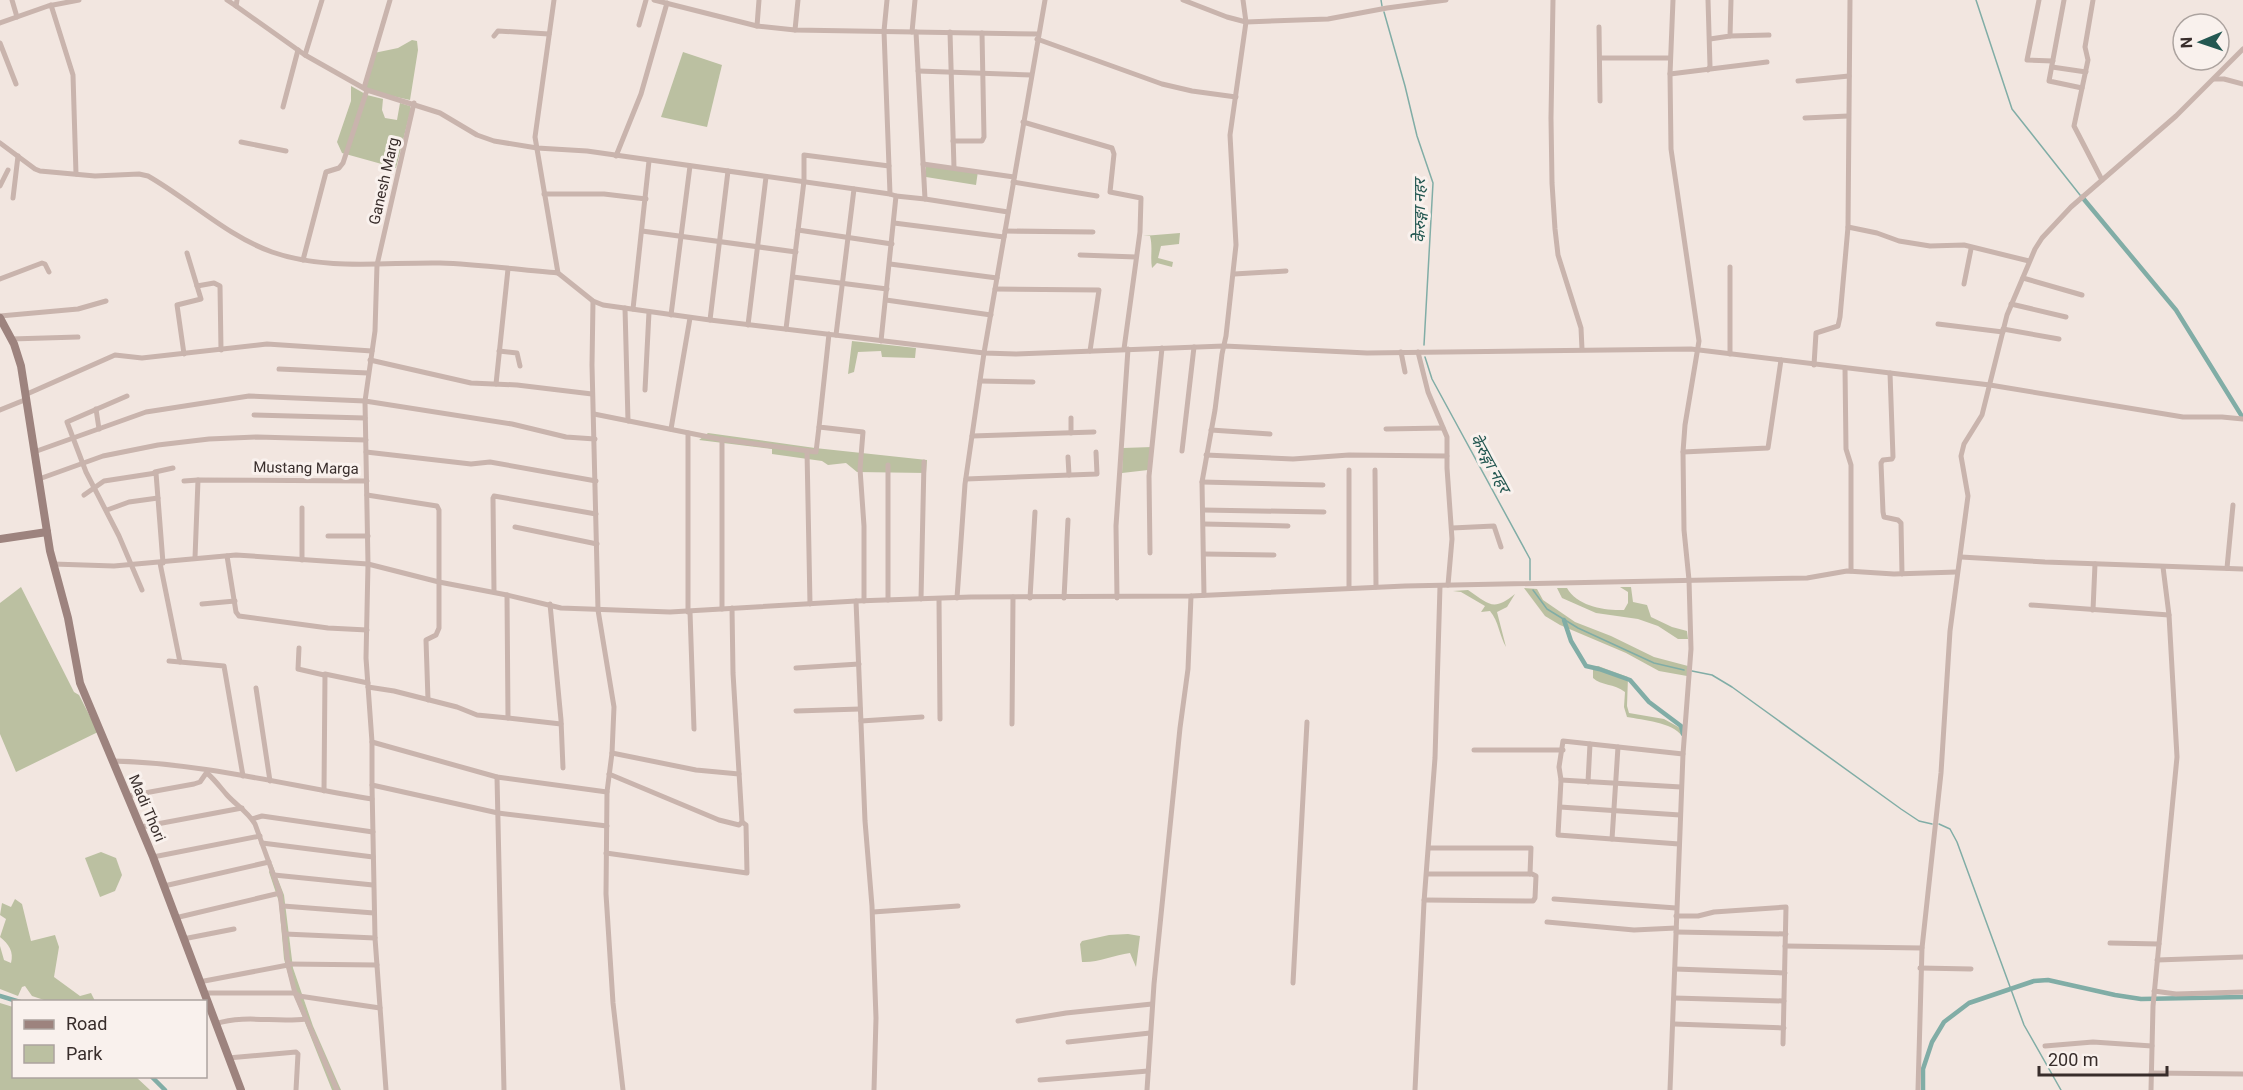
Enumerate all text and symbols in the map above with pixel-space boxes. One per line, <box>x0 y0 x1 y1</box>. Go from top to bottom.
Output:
north arrow <box>2171 12 2231 72</box>
text: N <box>2177 37 2196 48</box>
street label: Ganesh Marg <box>365 136 403 226</box>
water label: केेरुङ्गा नहर <box>1410 176 1429 243</box>
water label: केरुङ्गा नहर <box>1466 430 1515 499</box>
street label: Mustang Marga <box>253 458 359 478</box>
street label: Madi Thori <box>125 772 169 844</box>
legend <box>12 1000 207 1078</box>
text: Road <box>66 1013 107 1034</box>
scale bar <box>2039 1039 2166 1077</box>
text: Park <box>66 1043 103 1064</box>
text: 200 m <box>2048 1049 2099 1070</box>

